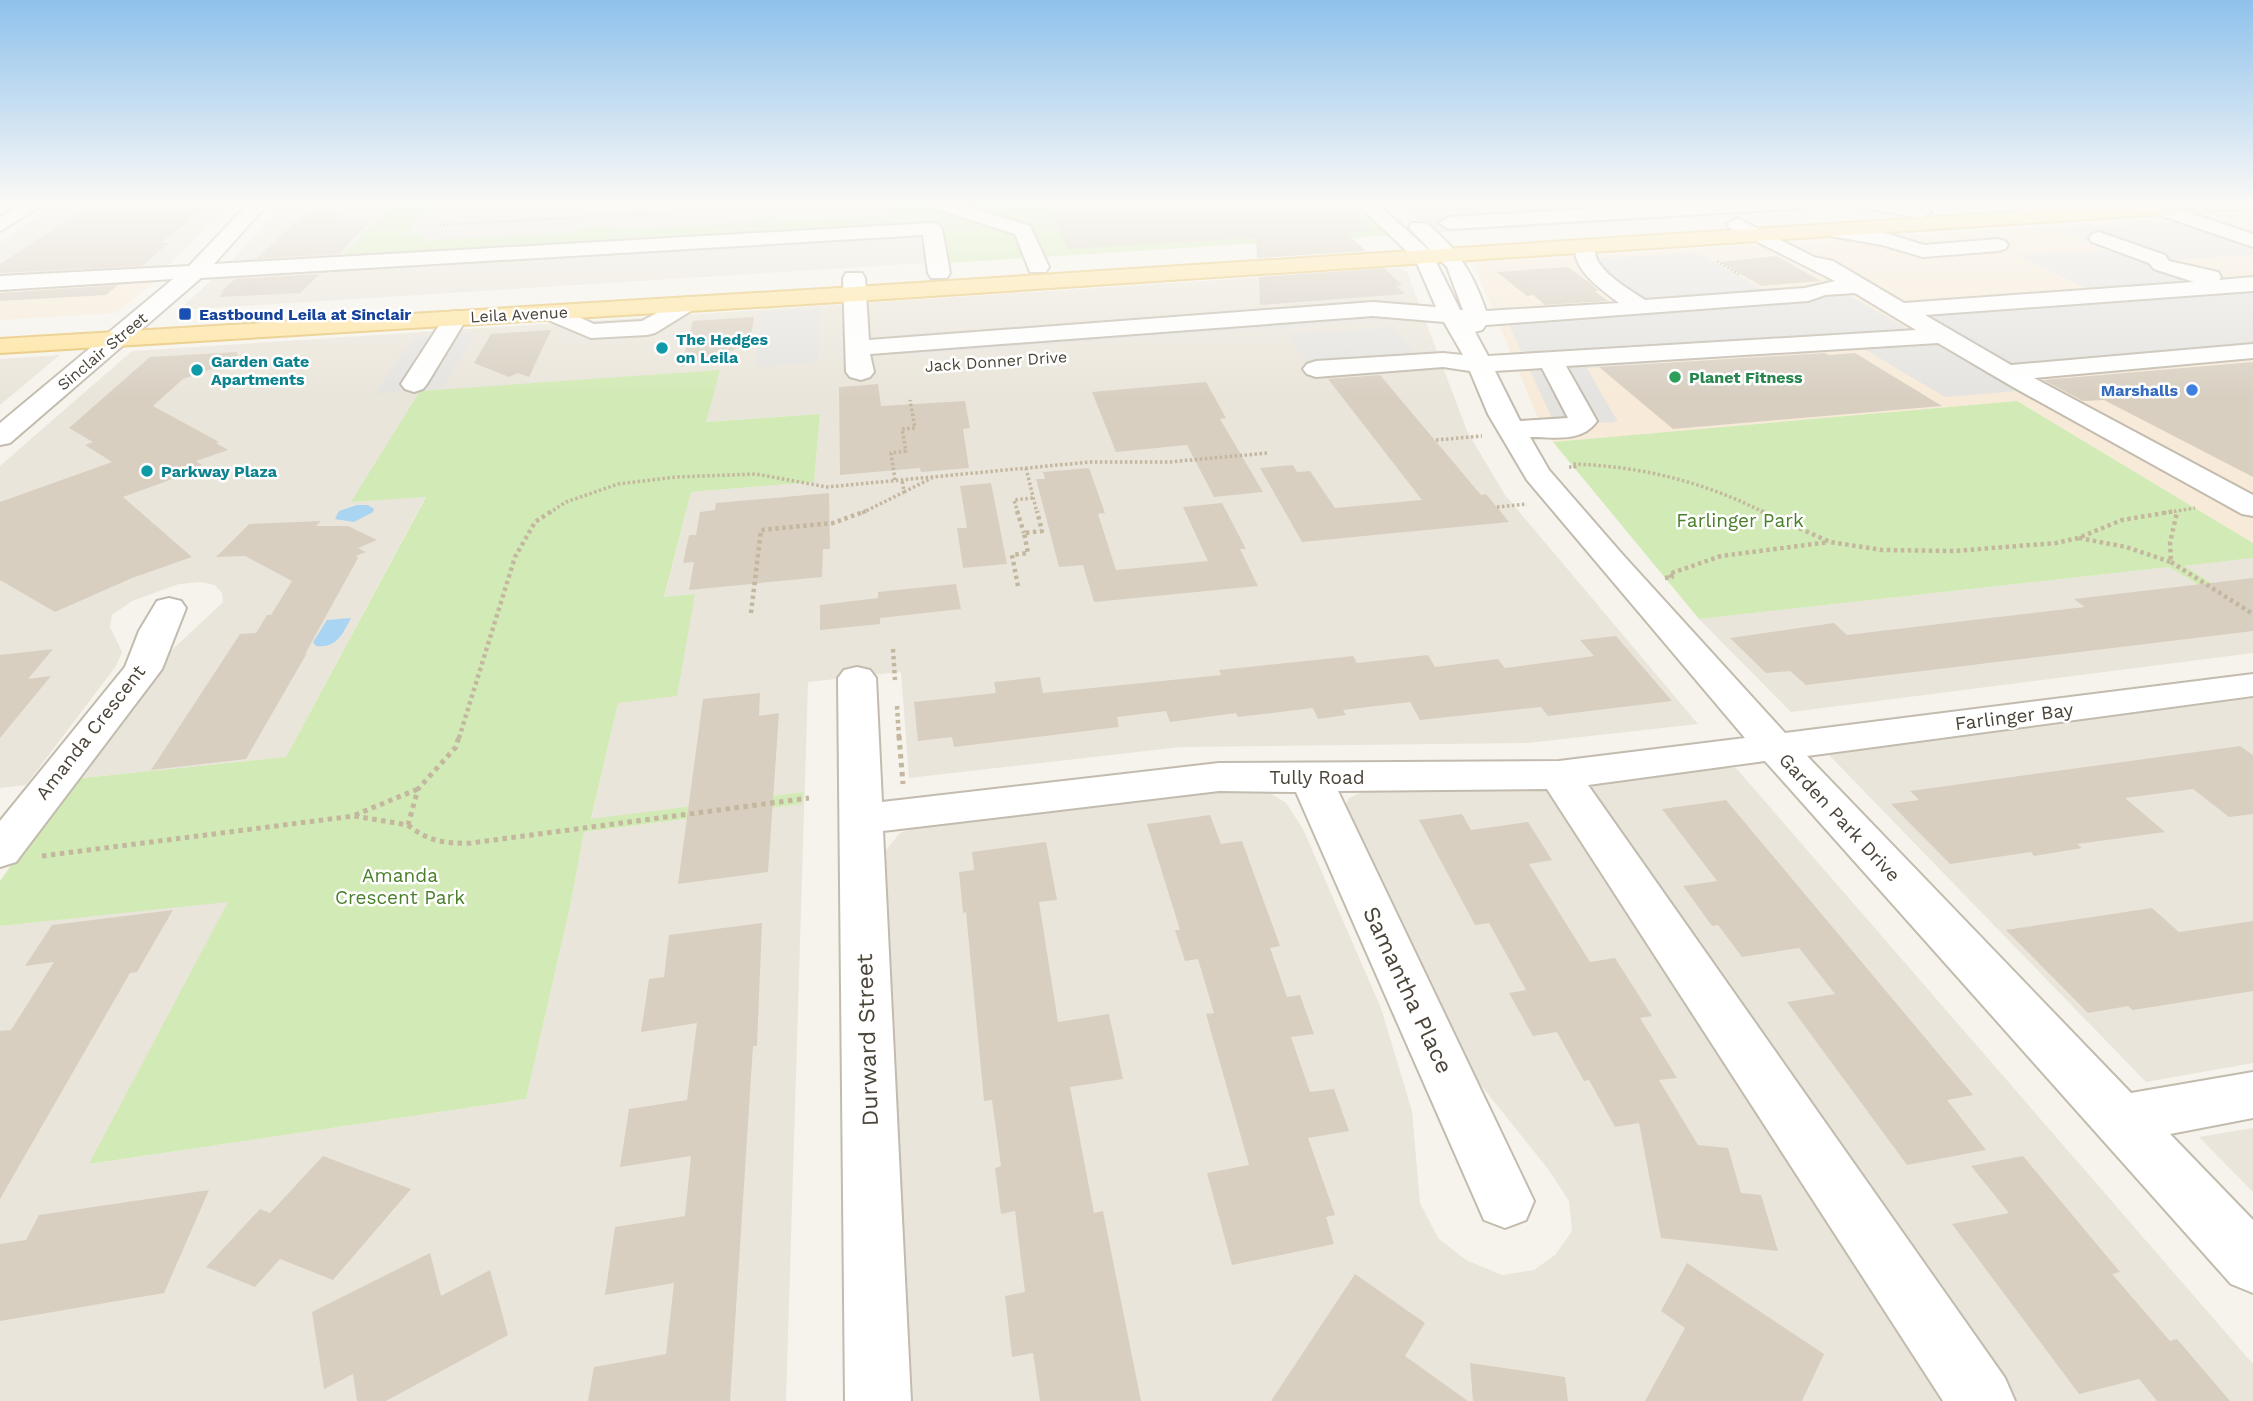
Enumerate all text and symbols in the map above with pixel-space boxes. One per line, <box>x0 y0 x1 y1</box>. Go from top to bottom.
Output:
street label: Leila Avenue <box>470 302 568 327</box>
place label: Eastbound Leila at Sinclair <box>199 305 411 324</box>
marker: Eastbound Leila at Sinclair <box>177 306 193 322</box>
street label: Sinclair Street <box>54 308 151 394</box>
place label: The Hedges on Leila <box>676 330 768 367</box>
marker: The Hedges on Leila <box>654 340 670 356</box>
street label: Jack Donner Drive <box>924 347 1068 376</box>
place label: Garden Gate Apartments <box>211 352 309 389</box>
marker: Garden Gate Apartments <box>189 362 205 378</box>
place label: Planet Fitness <box>1689 368 1803 387</box>
marker: Planet Fitness <box>1667 369 1683 385</box>
place label: Marshalls <box>2101 381 2178 400</box>
marker: Marshalls <box>2184 382 2200 398</box>
place label: Parkway Plaza <box>161 462 278 481</box>
marker: Parkway Plaza <box>139 463 155 479</box>
park label: Farlinger Park <box>1676 509 1804 532</box>
street label: Amanda Crescent <box>31 660 150 804</box>
street label: Farlinger Bay <box>1954 698 2075 735</box>
street label: Garden Park Drive <box>1774 748 1905 886</box>
street label: Tully Road <box>1269 766 1365 789</box>
park label: Amanda Crescent Park <box>335 864 465 909</box>
street label: Samantha Place <box>1357 902 1458 1078</box>
street label: Durward Street <box>851 953 884 1127</box>

